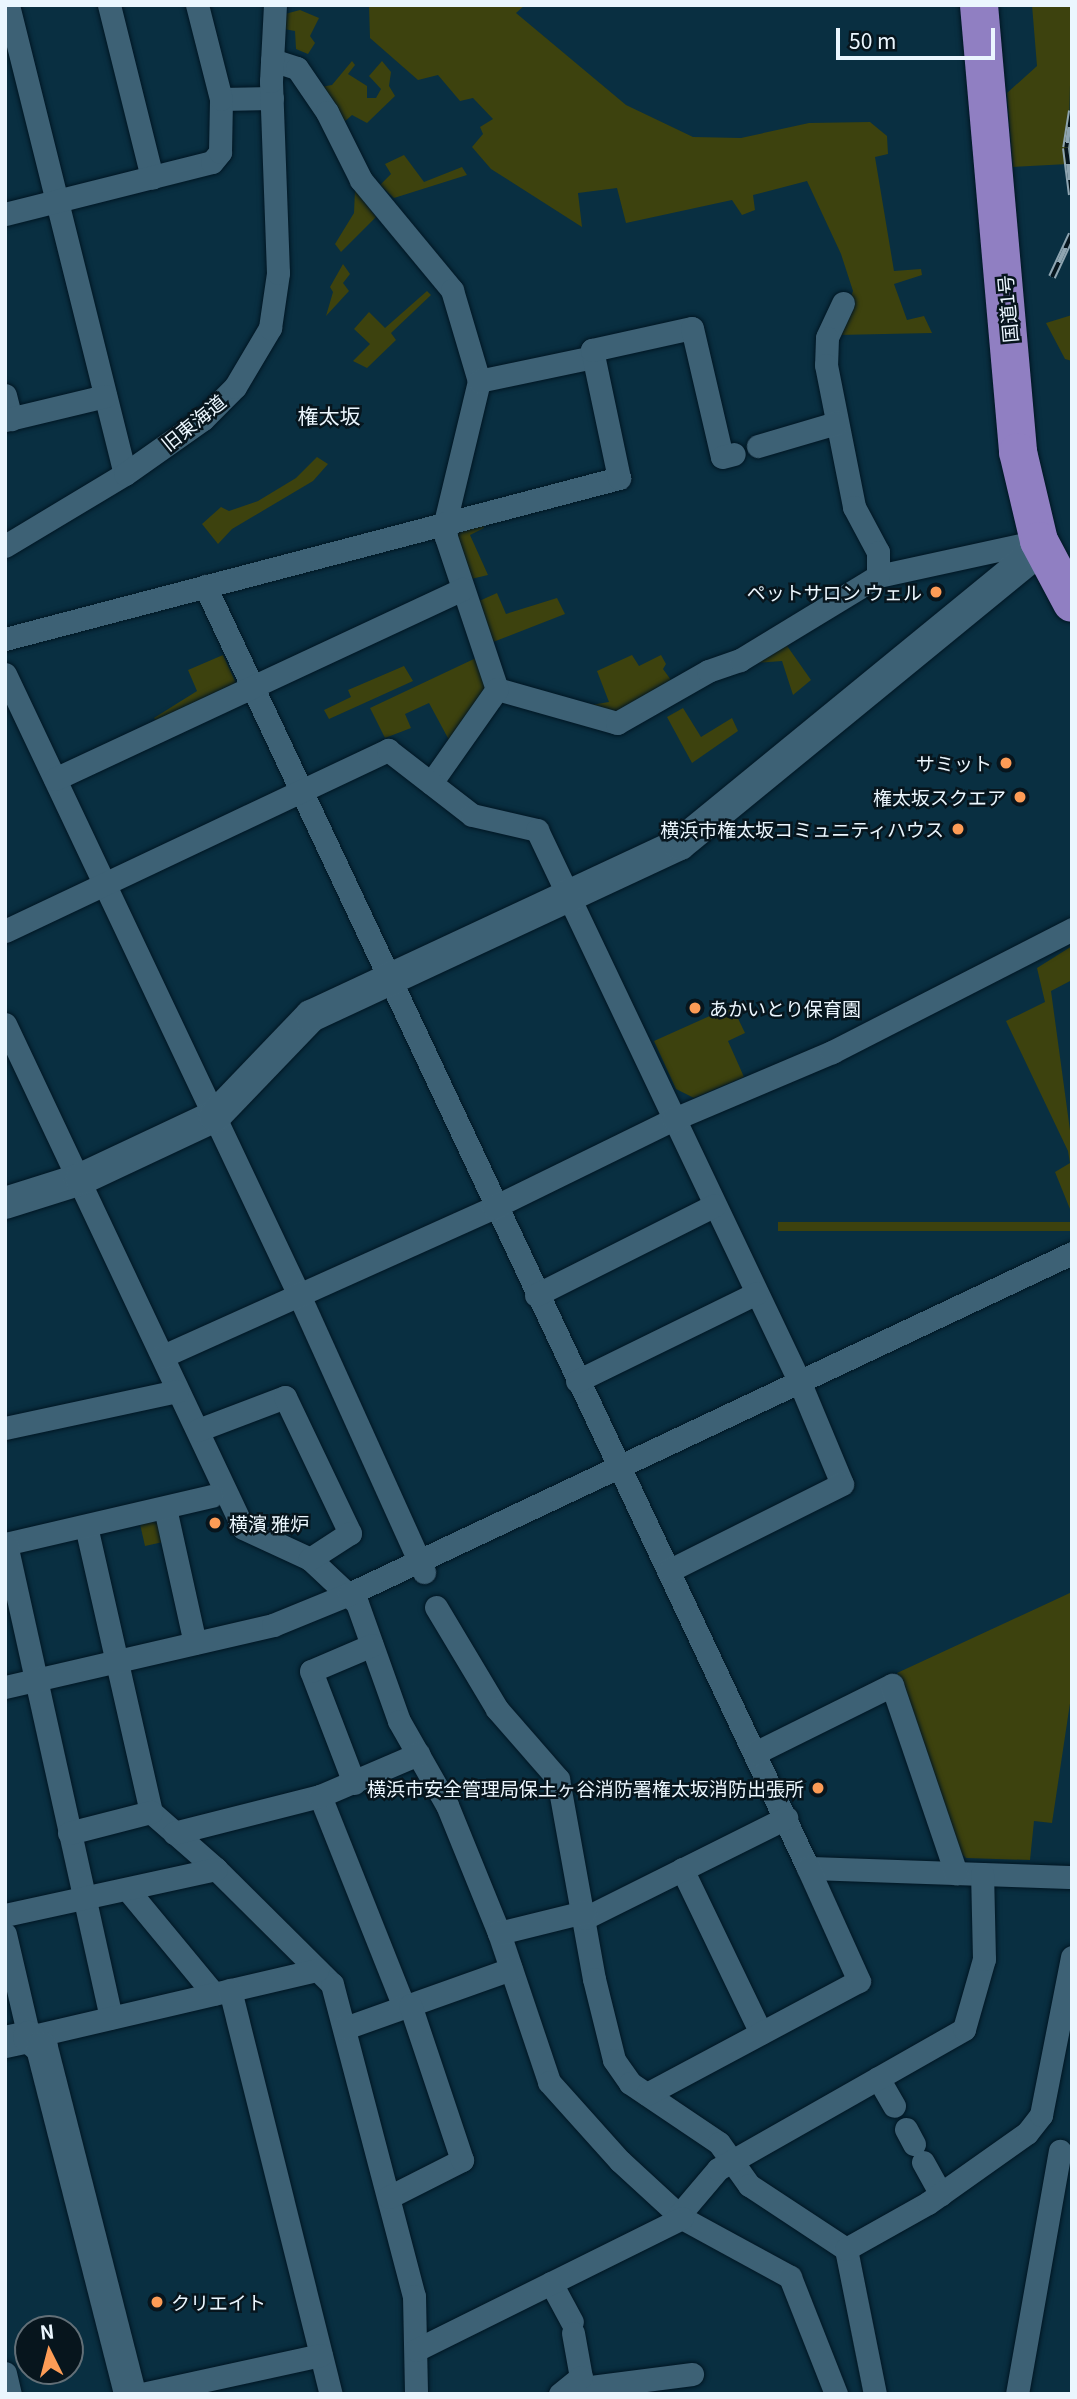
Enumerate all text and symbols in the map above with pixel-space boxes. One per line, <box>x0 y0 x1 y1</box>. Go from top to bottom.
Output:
scale bar <box>839 14 998 58</box>
text: 50 m <box>849 25 896 55</box>
street label: 国道1号 <box>993 274 1021 344</box>
street label: 旧東海道 <box>156 389 230 455</box>
district label: 権太坂 <box>298 402 360 428</box>
place label: ペットサロン ウェル <box>747 581 922 603</box>
marker: ペットサロン ウェル <box>928 584 944 600</box>
place label: サミット <box>916 752 992 774</box>
marker: サミット <box>998 755 1014 771</box>
place label: 権太坂スクエア <box>873 786 1006 808</box>
marker: 権太坂スクエア <box>1012 789 1028 805</box>
place label: 横浜市権太坂コミュニティハウス <box>659 818 944 840</box>
marker: 横浜市権太坂コミュニティハウス <box>950 821 966 837</box>
place label: あかいとり保育園 <box>709 997 861 1019</box>
marker: あかいとり保育園 <box>687 1000 703 1016</box>
place label: 横濱 雅炉 <box>229 1512 309 1534</box>
marker: 横濱 雅炉 <box>207 1515 223 1531</box>
place label: 横浜市安全管理局保土ヶ谷消防署権太坂消防出張所 <box>367 1777 804 1799</box>
marker: 横浜市安全管理局保土ヶ谷消防署権太坂消防出張所 <box>810 1780 826 1796</box>
place label: クリエイト <box>171 2291 266 2313</box>
marker: クリエイト <box>149 2294 165 2310</box>
north arrow <box>14 2315 84 2385</box>
text: N <box>38 2316 55 2345</box>

